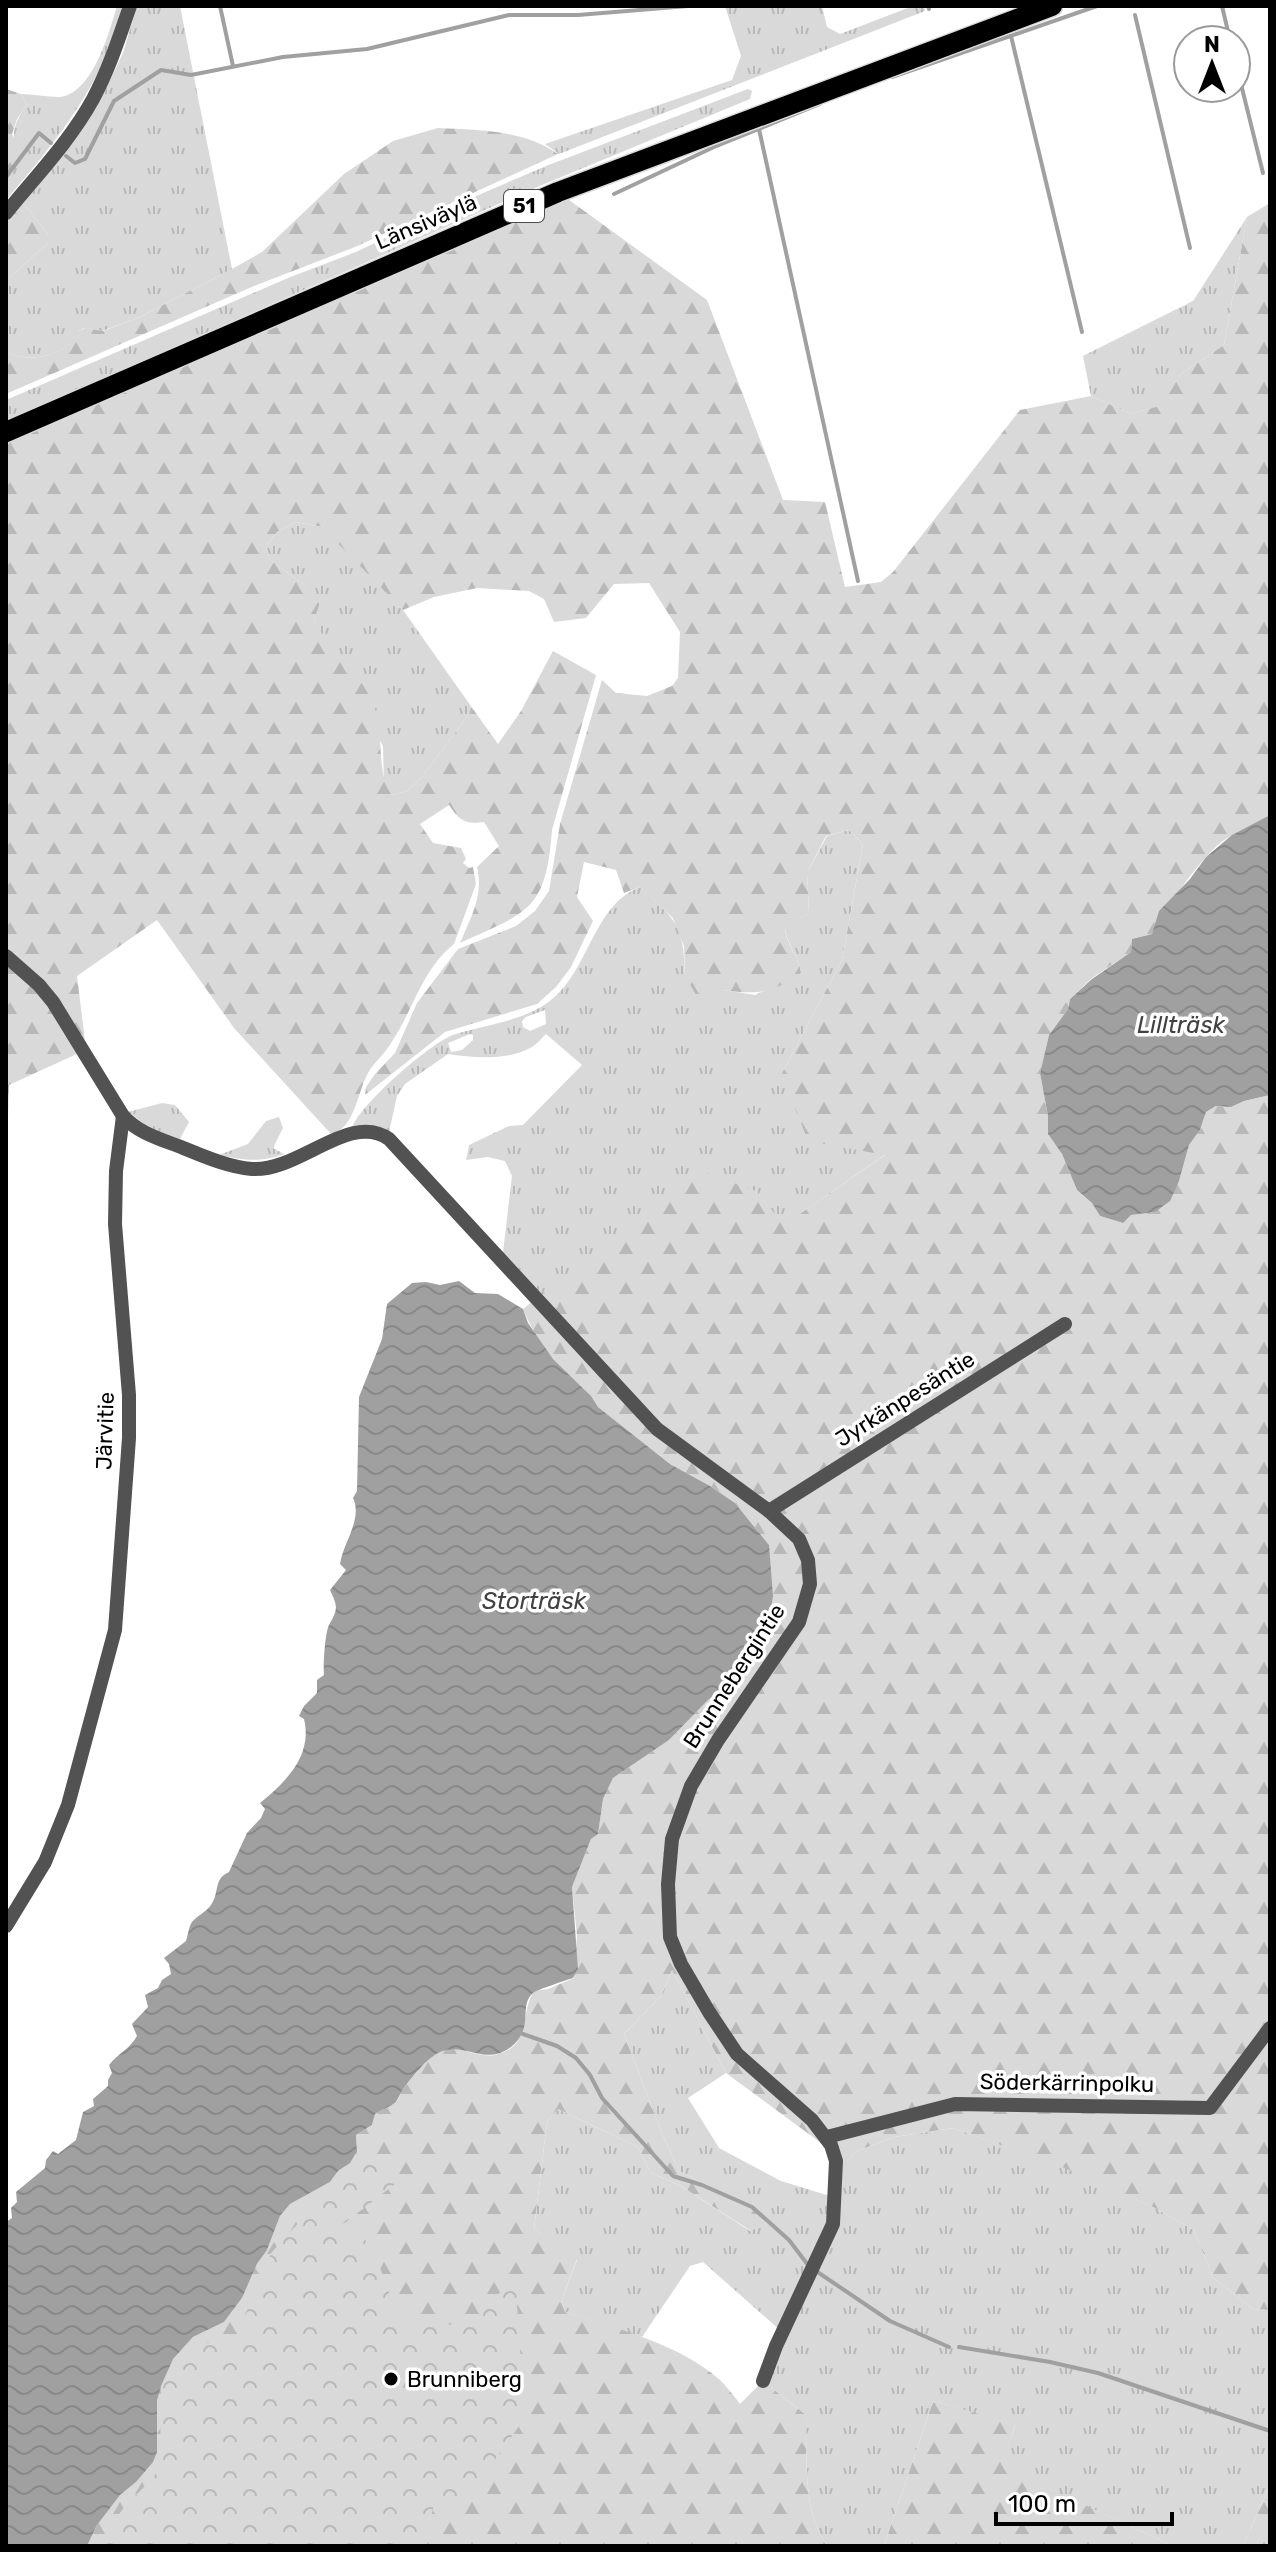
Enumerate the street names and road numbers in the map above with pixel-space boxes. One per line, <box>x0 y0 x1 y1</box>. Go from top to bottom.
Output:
street label: Länsiväylä <box>371 189 481 255</box>
road number: 51 <box>504 190 544 222</box>
street label: Jyrkänpesäntie <box>830 1345 980 1453</box>
street label: Järvitie <box>90 1391 120 1471</box>
street label: Brunnebergintie <box>677 1599 791 1753</box>
street label: Söderkärrinpolku <box>980 2068 1154 2098</box>

